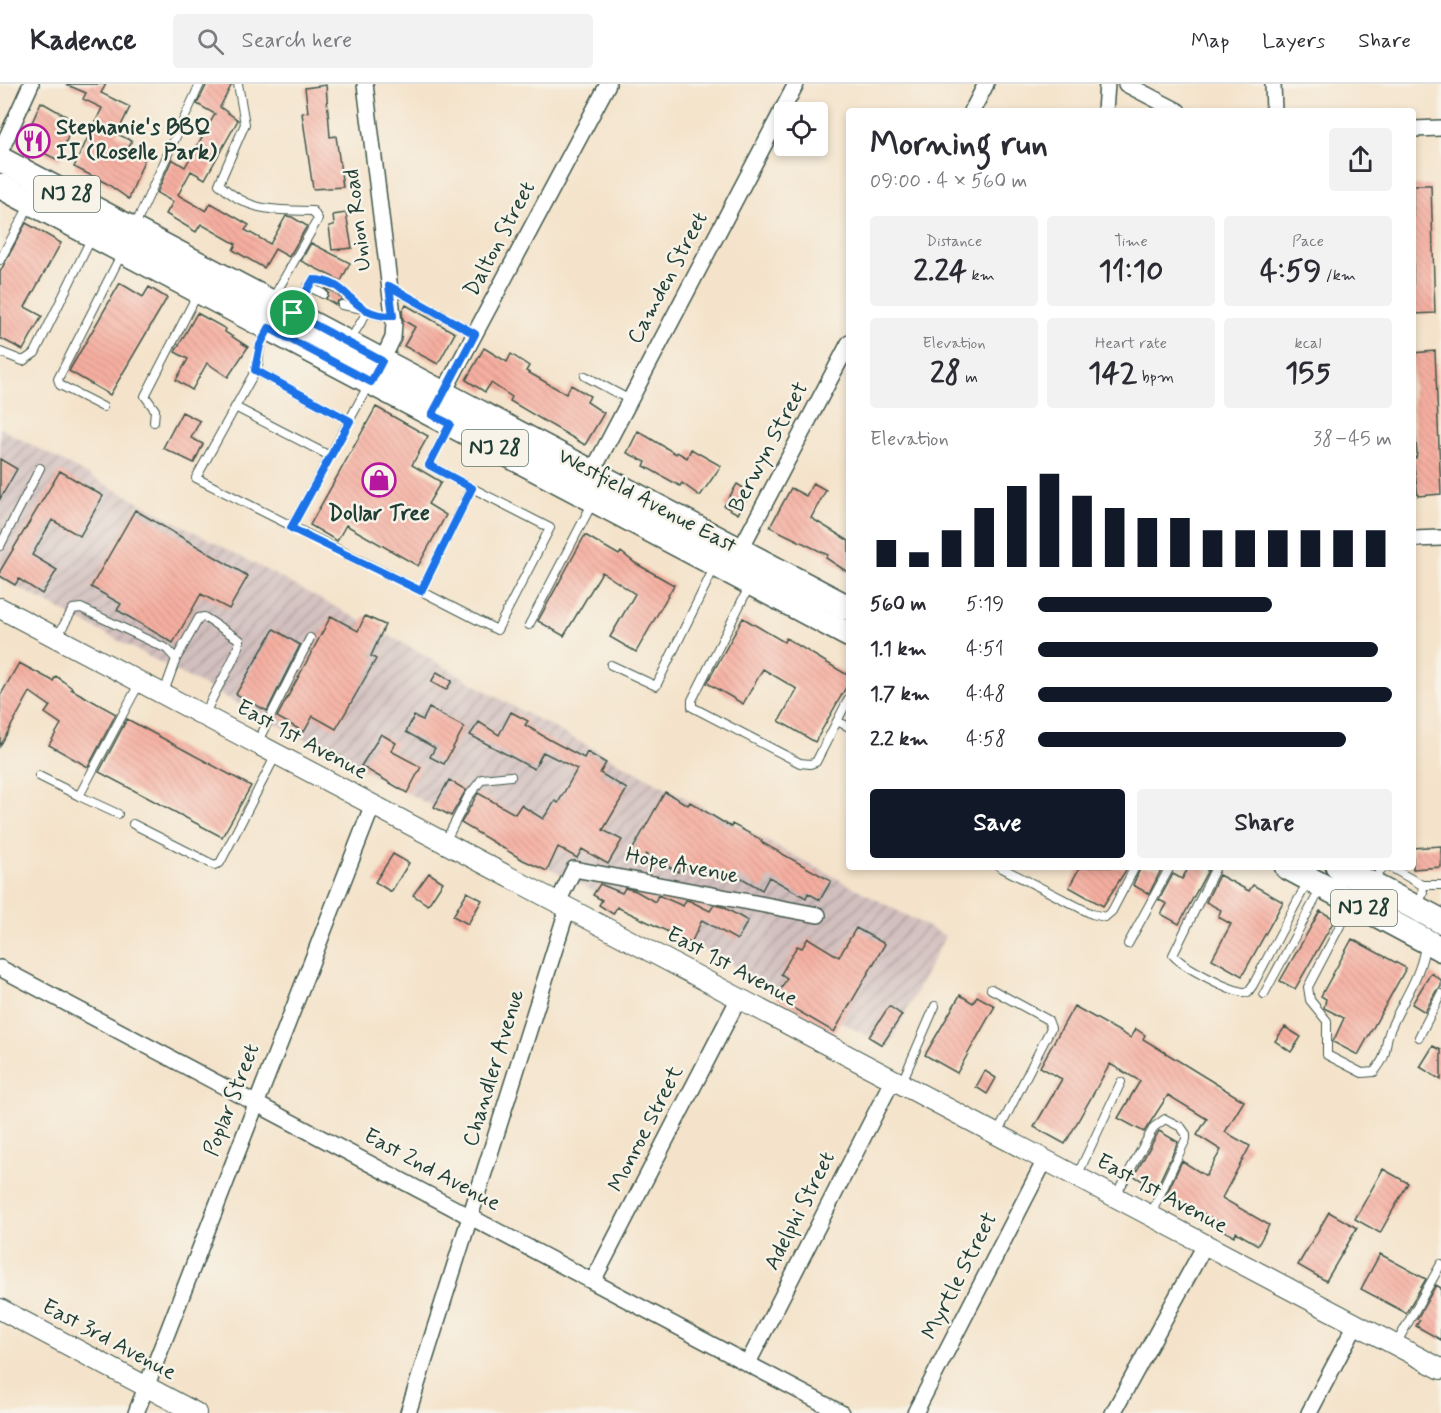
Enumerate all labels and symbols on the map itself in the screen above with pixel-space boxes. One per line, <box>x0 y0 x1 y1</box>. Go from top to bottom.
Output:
place label: Stephanie's BBQ II (Roselle Park) <box>56 114 217 167</box>
restaurant icon: Stephanie's BBQ II (Roselle Park) <box>15 123 51 159</box>
street label: Union Road <box>338 167 378 273</box>
road number: NJ 28 <box>34 176 100 212</box>
street label: Dalton Street <box>458 176 542 302</box>
street label: Camden Street <box>621 207 715 349</box>
pin <box>267 287 318 338</box>
street label: Berwyn Street <box>723 377 815 517</box>
road number: NJ 28 <box>462 430 528 466</box>
street label: Westfield Avenue East <box>553 442 741 560</box>
shop icon: Dollar Tree <box>361 462 397 498</box>
place label: Dollar Tree <box>328 500 430 528</box>
street label: East 1st Avenue <box>232 694 373 786</box>
street label: Hope Avenue <box>623 841 741 891</box>
road number: NJ 28 <box>1331 890 1397 926</box>
street label: East 1st Avenue <box>662 921 803 1013</box>
street label: Chandler Avenue <box>457 986 531 1150</box>
street label: Poplar Street <box>198 1040 266 1160</box>
street label: Monroe Street <box>602 1061 690 1197</box>
street label: East 2nd Avenue <box>359 1122 505 1218</box>
street label: Adelphi Street <box>758 1147 842 1275</box>
street label: East 1st Avenue <box>1092 1148 1233 1240</box>
street label: Myrtle Street <box>916 1208 1004 1344</box>
street label: East 3rd Avenue <box>37 1293 181 1387</box>

